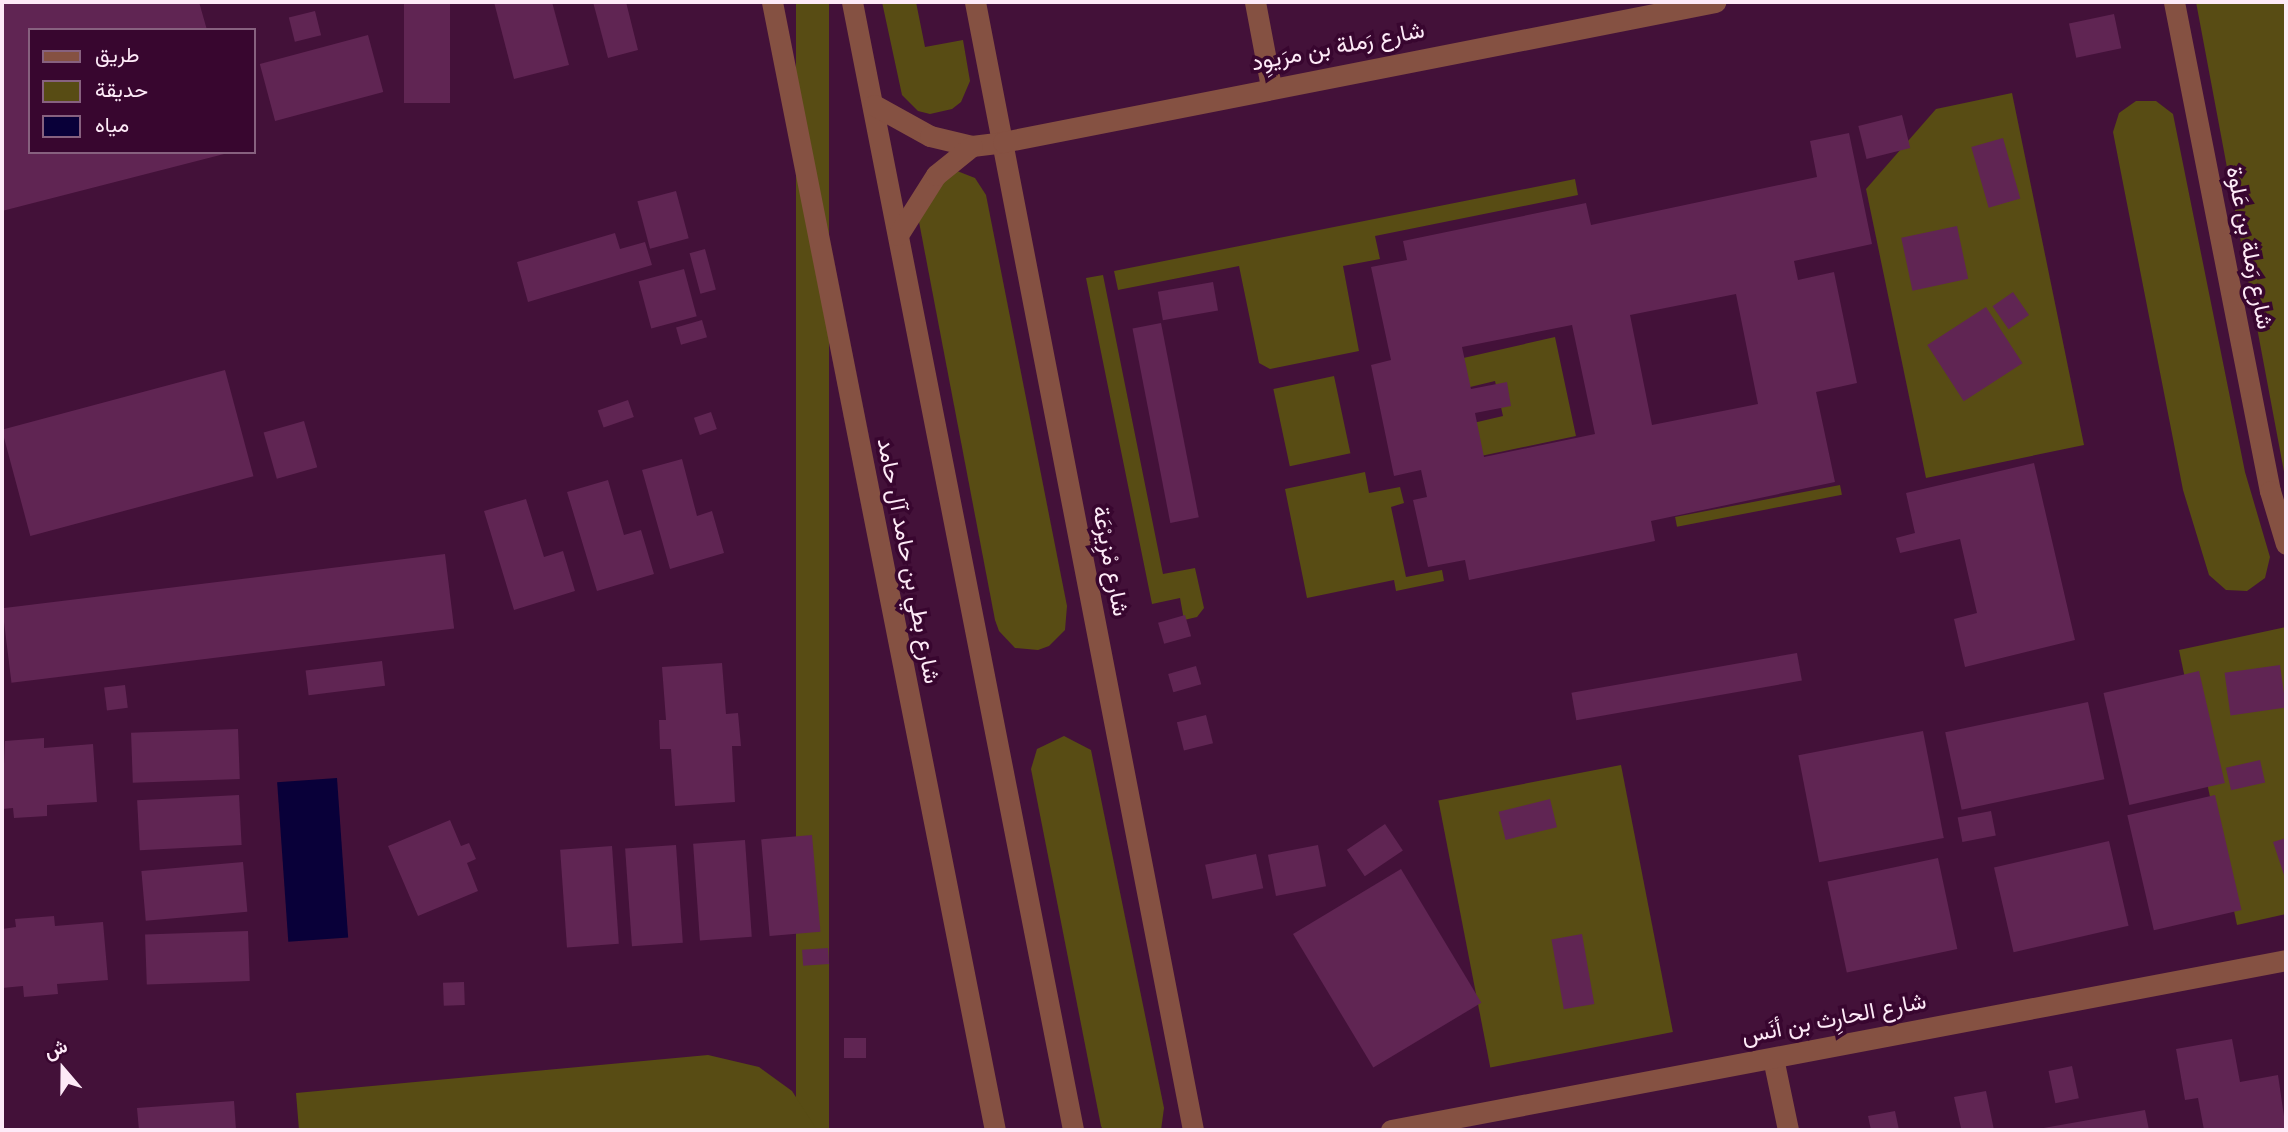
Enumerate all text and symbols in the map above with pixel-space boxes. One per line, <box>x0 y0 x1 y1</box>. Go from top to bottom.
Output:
street label: شارع رَملة بن مرَيوِد <box>1249 17 1427 77</box>
legend <box>28 28 256 154</box>
text: طريق <box>95 41 140 69</box>
text: حديقة <box>95 76 148 104</box>
text: مياه <box>95 111 129 139</box>
street label: شارع رَملة بن عَلوة <box>2220 164 2278 332</box>
street label: شارع بطي بن حامد آل حامد <box>871 436 945 686</box>
street label: شارع مْزِيرْعَة <box>1086 503 1134 619</box>
street label: شارع الحارِث بن أنَس <box>1739 988 1929 1050</box>
text: ش <box>41 1033 71 1065</box>
north arrow <box>28 1034 98 1104</box>

